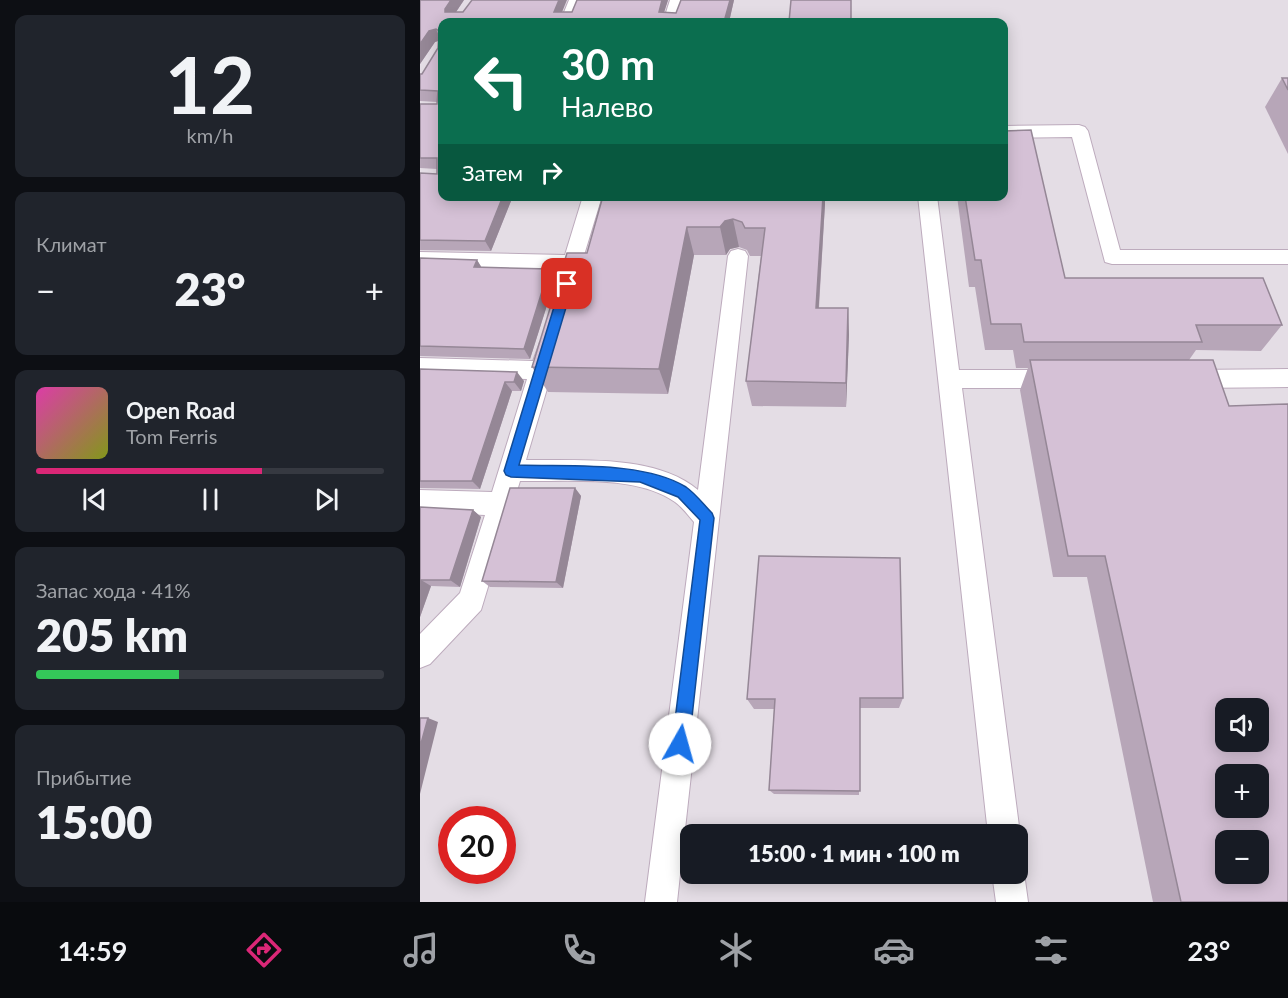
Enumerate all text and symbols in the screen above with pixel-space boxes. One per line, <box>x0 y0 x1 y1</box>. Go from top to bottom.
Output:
text: 12 <box>165 37 255 131</box>
text: 30 m <box>561 39 655 89</box>
icon: left <box>462 42 540 120</box>
text: Налево <box>561 90 653 123</box>
text: km/h <box>187 123 233 147</box>
icon: right <box>535 156 568 189</box>
text: Затем <box>462 159 523 186</box>
text: Климат <box>36 232 107 256</box>
pin <box>541 258 592 309</box>
text: 23° <box>175 262 245 316</box>
icon: arrive <box>550 267 583 300</box>
text: − <box>36 270 55 310</box>
text: + <box>365 270 384 310</box>
text: Open Road <box>126 397 235 424</box>
text: Tom Ferris <box>126 424 217 448</box>
icon: previous <box>78 483 111 516</box>
icon: pause <box>194 483 227 516</box>
icon: next <box>310 483 343 516</box>
text: Запас хода · 41% <box>36 578 191 602</box>
text: 205 km <box>36 608 188 662</box>
map controls <box>1215 698 1269 884</box>
button: sound <box>1215 698 1269 752</box>
position arrow <box>648 712 712 776</box>
button: + <box>1215 764 1269 818</box>
text: Прибытие <box>36 765 132 789</box>
text: 15:00 <box>36 795 152 849</box>
speed limit sign: 20 <box>438 806 516 884</box>
button: − <box>1215 830 1269 884</box>
text: 15:00 · 1 мин · 100 m <box>748 840 960 867</box>
icon: directions <box>243 929 285 971</box>
icon: music <box>400 929 442 971</box>
icon: phone <box>558 929 600 971</box>
icon: climate <box>715 929 757 971</box>
icon: car <box>873 929 915 971</box>
icon: filters <box>1030 929 1072 971</box>
text: 14:59 <box>58 934 127 967</box>
text: 23° <box>1188 934 1230 967</box>

